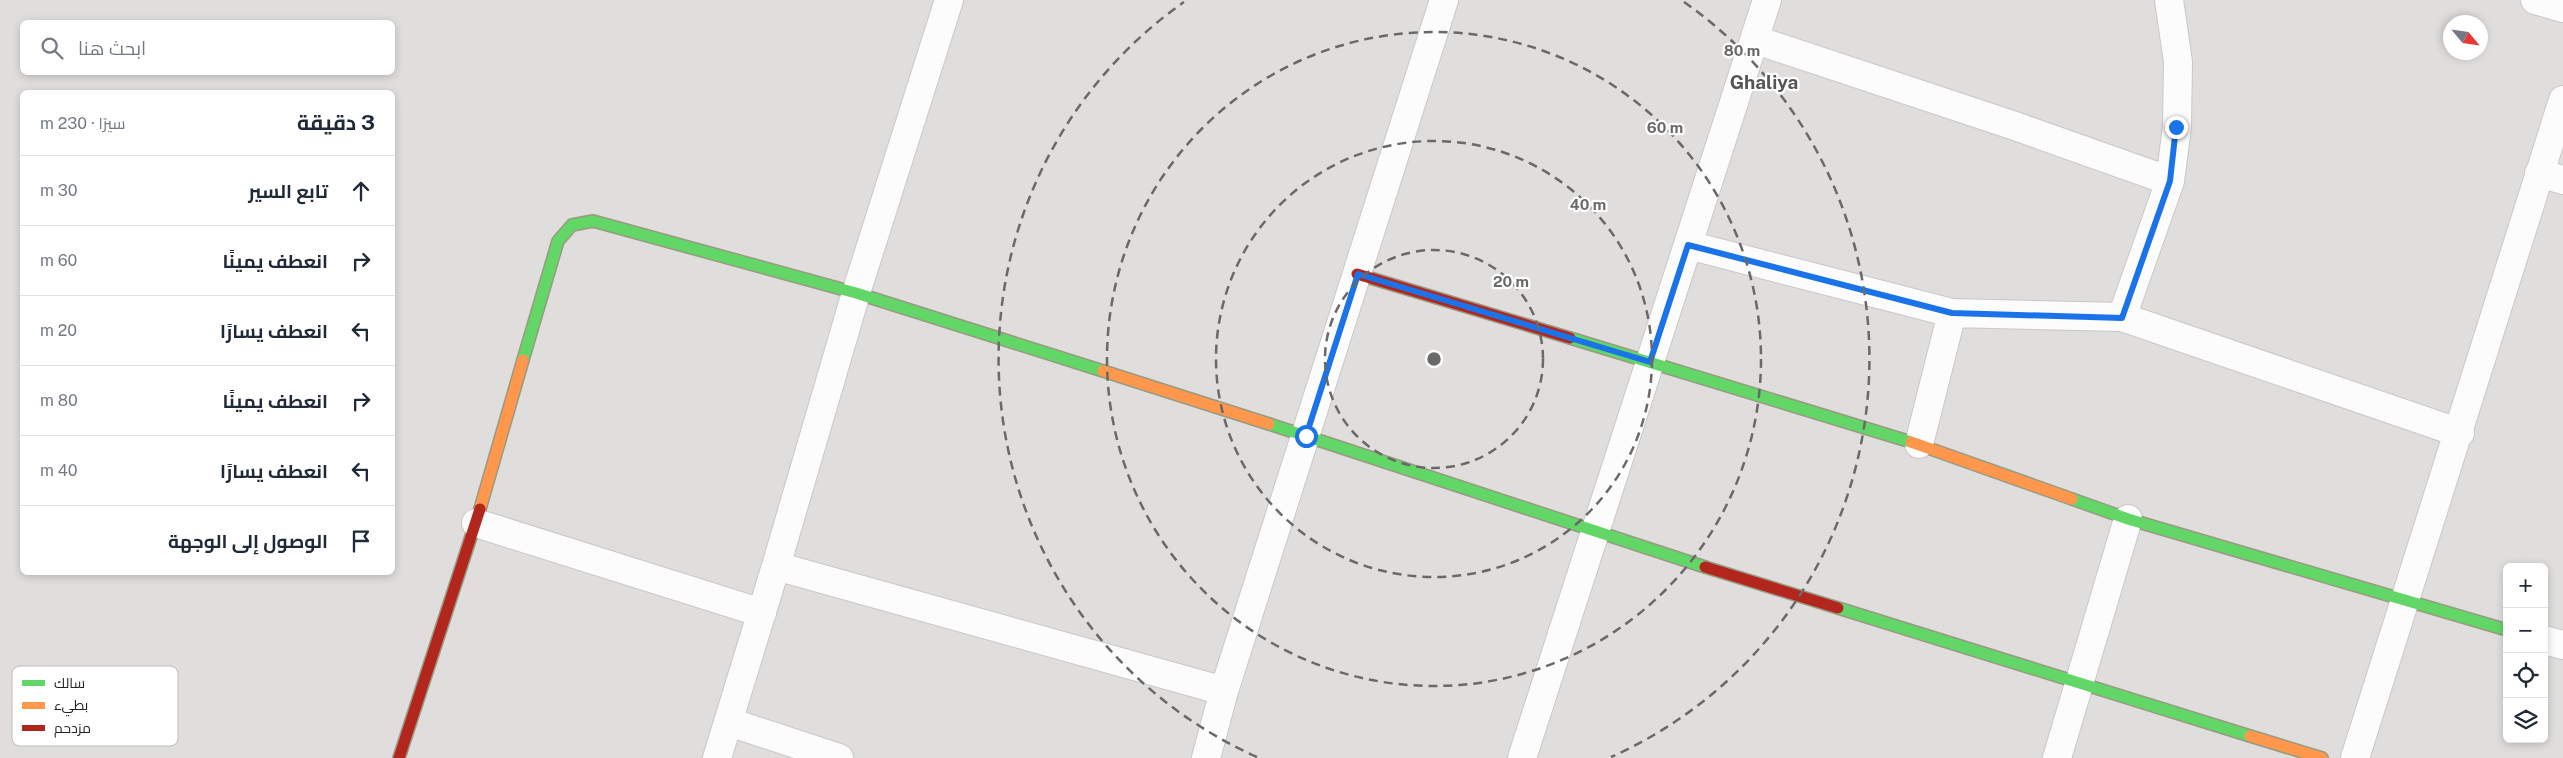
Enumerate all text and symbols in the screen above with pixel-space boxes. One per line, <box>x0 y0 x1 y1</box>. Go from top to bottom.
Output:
north arrow <box>2443 15 2488 60</box>
search box <box>20 20 395 75</box>
icon: search <box>38 34 66 62</box>
text: ابحث هنا <box>78 37 146 59</box>
text: 80 m <box>1724 42 1760 59</box>
district label: Ghaliya <box>1730 71 1798 93</box>
text: 3 دقيقة <box>297 110 375 135</box>
text: سيرًا · 230 m <box>40 114 125 133</box>
route end <box>2165 116 2188 139</box>
text: 60 m <box>1647 119 1683 136</box>
icon: ahead <box>347 177 375 205</box>
text: تابع السير <box>248 180 328 202</box>
text: 30 m <box>40 181 78 200</box>
text: 40 m <box>1570 196 1606 213</box>
icon: right <box>347 247 375 275</box>
text: انعطف يمينًا <box>222 250 328 272</box>
text: 60 m <box>40 251 77 270</box>
text: 20 m <box>1493 273 1529 290</box>
icon: left <box>347 317 375 345</box>
text: انعطف يسارًا <box>220 320 328 342</box>
text: 20 m <box>40 321 77 340</box>
centre of rings <box>1425 350 1443 368</box>
icon: right <box>347 387 375 415</box>
text: انعطف يمينًا <box>222 390 328 412</box>
text: 80 m <box>40 391 78 410</box>
route start <box>1295 425 1318 448</box>
icon: left <box>347 457 375 485</box>
text: انعطف يسارًا <box>220 460 328 482</box>
text: 40 m <box>40 461 78 480</box>
icon: arrive <box>347 527 375 555</box>
text: الوصول إلى الوجهة <box>168 530 328 552</box>
map controls <box>2503 563 2548 743</box>
button: + <box>2503 563 2548 608</box>
button: − <box>2503 608 2548 653</box>
button: locate <box>2503 653 2548 698</box>
legend <box>12 666 178 746</box>
text: سالك <box>54 675 85 691</box>
text: بطيء <box>54 697 88 717</box>
button: layers <box>2503 698 2548 743</box>
text: مزدحم <box>54 720 91 738</box>

